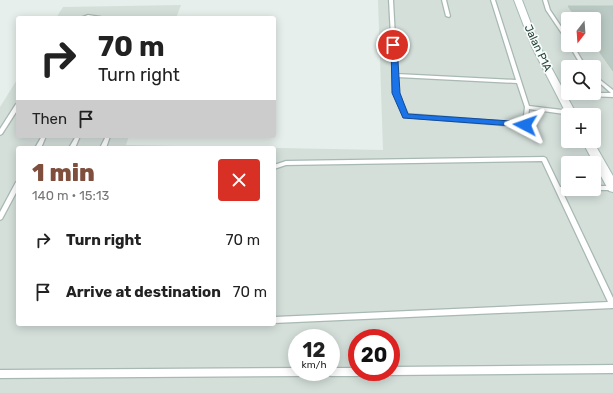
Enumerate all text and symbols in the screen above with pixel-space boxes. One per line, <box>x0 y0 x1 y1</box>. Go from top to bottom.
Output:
north arrow <box>561 12 601 52</box>
map controls <box>561 12 601 196</box>
street label: Jalan P1A <box>521 22 555 74</box>
pin <box>376 28 410 62</box>
text: 70 m <box>98 30 165 63</box>
icon: right <box>32 32 84 84</box>
icon: arrive <box>382 34 404 56</box>
button: search <box>561 60 601 100</box>
text: Turn right <box>98 64 180 86</box>
position arrow <box>504 104 546 146</box>
icon: arrive <box>75 108 97 130</box>
button: + <box>561 108 601 148</box>
text: Then <box>32 110 67 128</box>
button: − <box>561 156 601 196</box>
text: 1 min <box>32 159 95 187</box>
button: close <box>218 159 260 201</box>
text: 140 m · 15:13 <box>32 188 109 203</box>
icon: right <box>32 229 54 251</box>
text: Turn right <box>66 231 141 249</box>
text: 70 m <box>226 231 260 249</box>
icon: arrive <box>32 281 54 303</box>
text: Arrive at destination <box>66 283 221 301</box>
text: 70 m <box>233 283 267 301</box>
speed limit sign: 20 <box>348 329 400 381</box>
text: 12 <box>303 338 325 362</box>
text: km/h <box>302 359 326 371</box>

